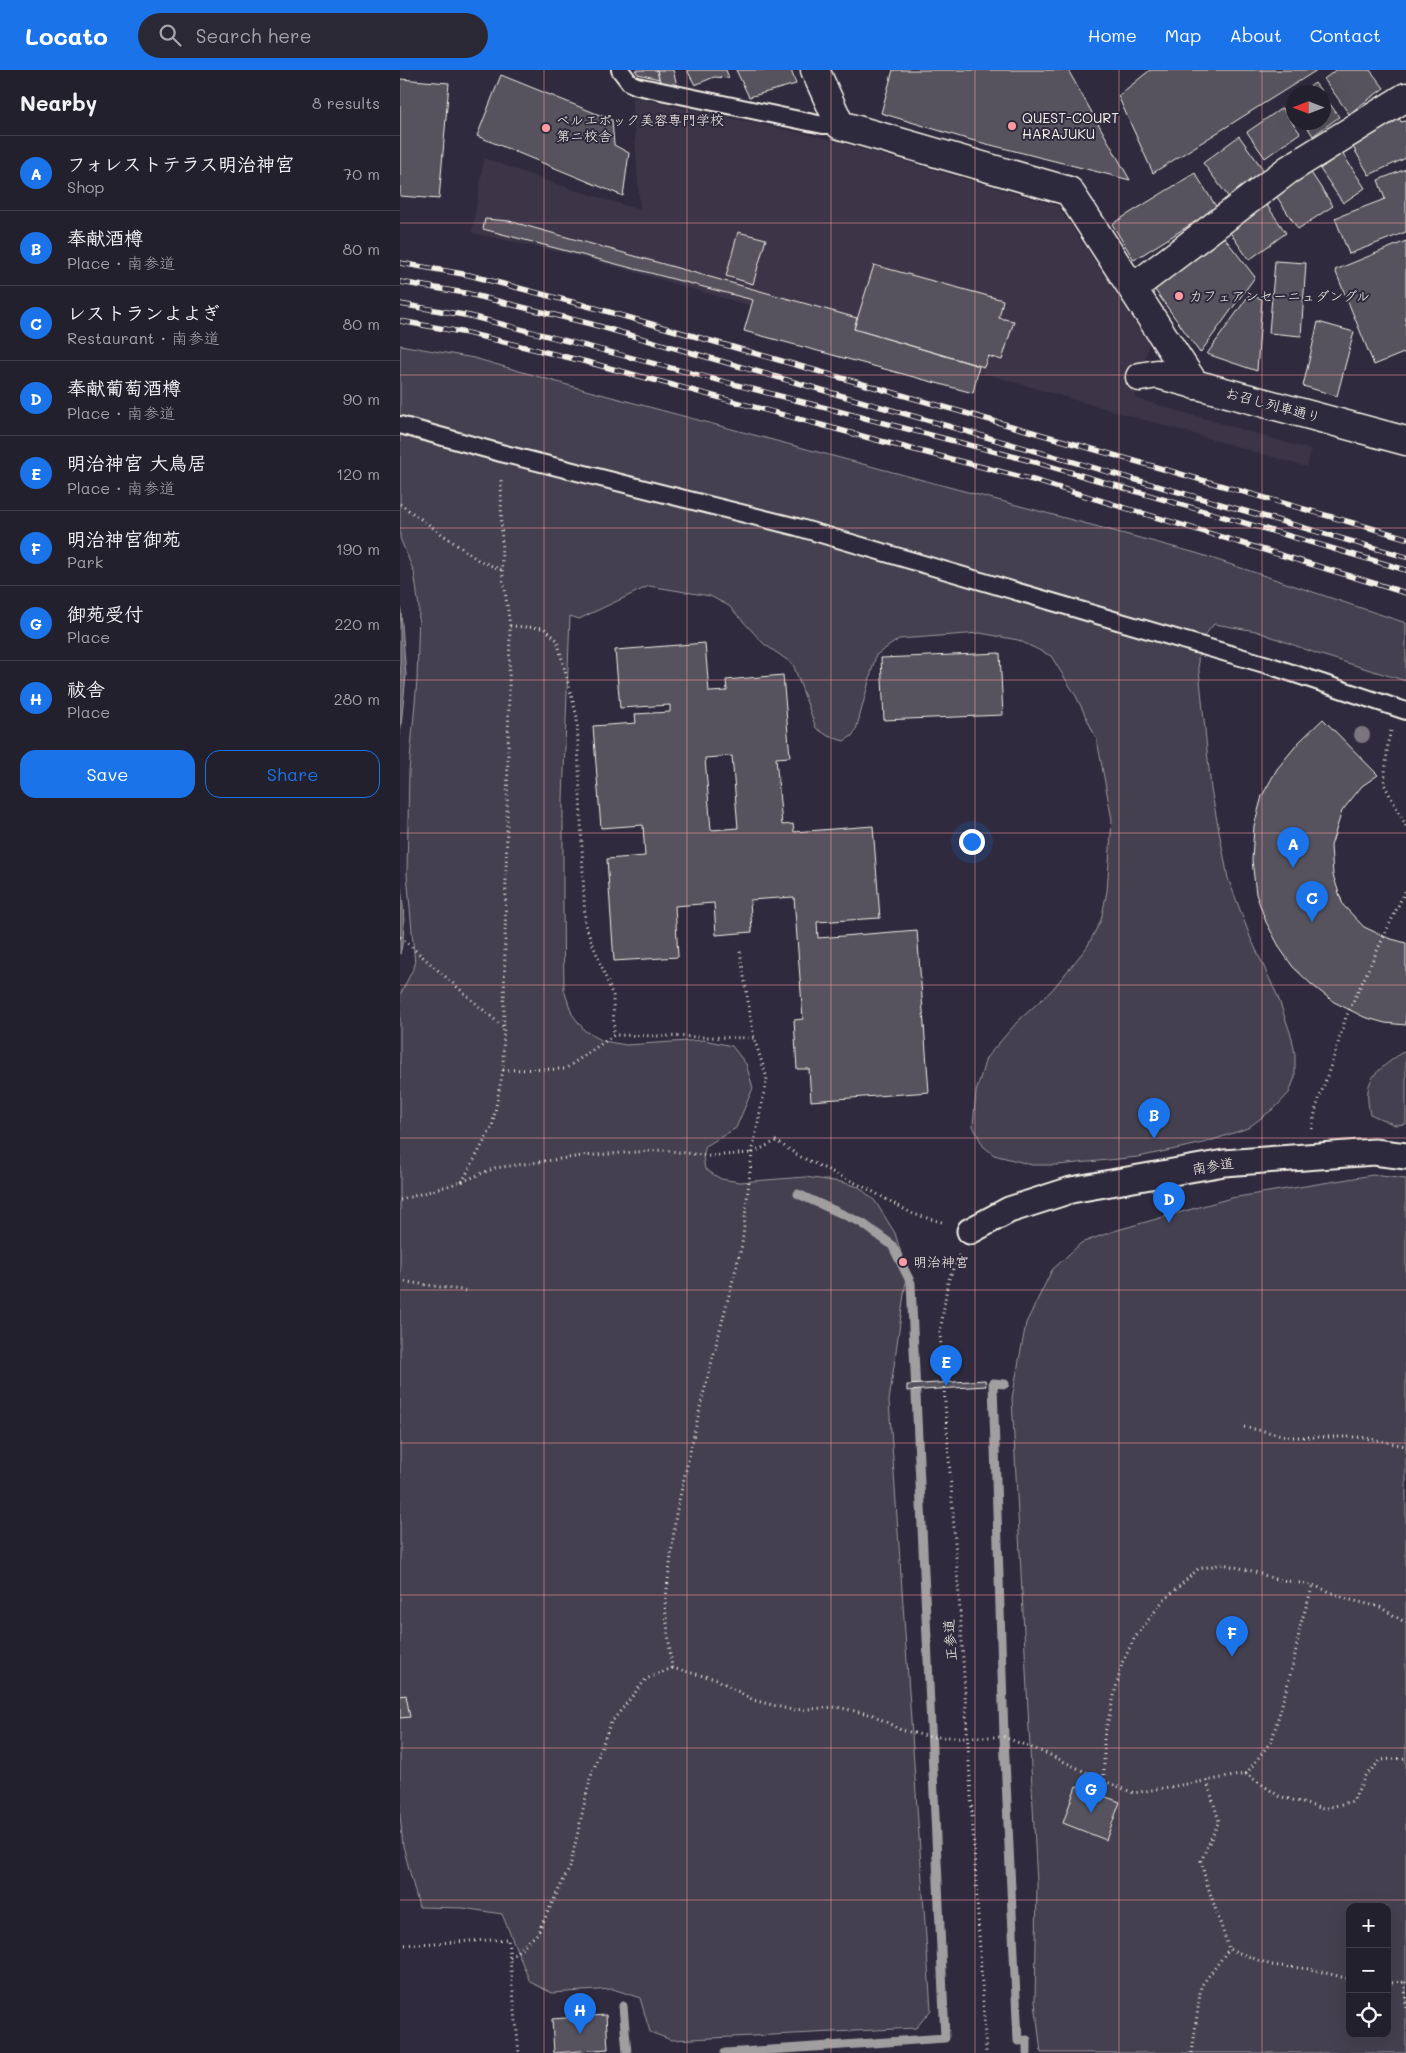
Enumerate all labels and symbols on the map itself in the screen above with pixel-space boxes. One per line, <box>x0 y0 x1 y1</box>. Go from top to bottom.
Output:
north arrow <box>1286 85 1331 130</box>
place label: QUEST-COURT HARAJUKU <box>1022 108 1119 143</box>
place label: ベルエポック美容専門学校 第ニ校舎 <box>556 110 724 145</box>
marker: QUEST-COURT HARAJUKU <box>1006 120 1018 132</box>
marker: ベルエポック美容専門学校 第ニ校舎 <box>540 122 552 134</box>
place label: カフェアンセーニュダングル <box>1189 286 1370 305</box>
marker: カフェアンセーニュダングル <box>1173 290 1185 302</box>
street label: お召し列車通り <box>1223 383 1323 426</box>
pin: A <box>1277 827 1309 868</box>
your location <box>959 829 985 855</box>
pin: C <box>1296 881 1328 922</box>
pin: B <box>1138 1098 1170 1139</box>
street label: 南参道 <box>1191 1153 1235 1178</box>
pin: D <box>1153 1182 1185 1223</box>
place label: 明治神宮 <box>913 1252 969 1271</box>
marker: 明治神宮 <box>897 1256 909 1268</box>
pin: E <box>930 1345 962 1386</box>
pin: F <box>1216 1616 1248 1657</box>
street label: 正参道 <box>939 1618 960 1662</box>
pin: G <box>1075 1772 1107 1813</box>
pin: H <box>564 1993 596 2034</box>

